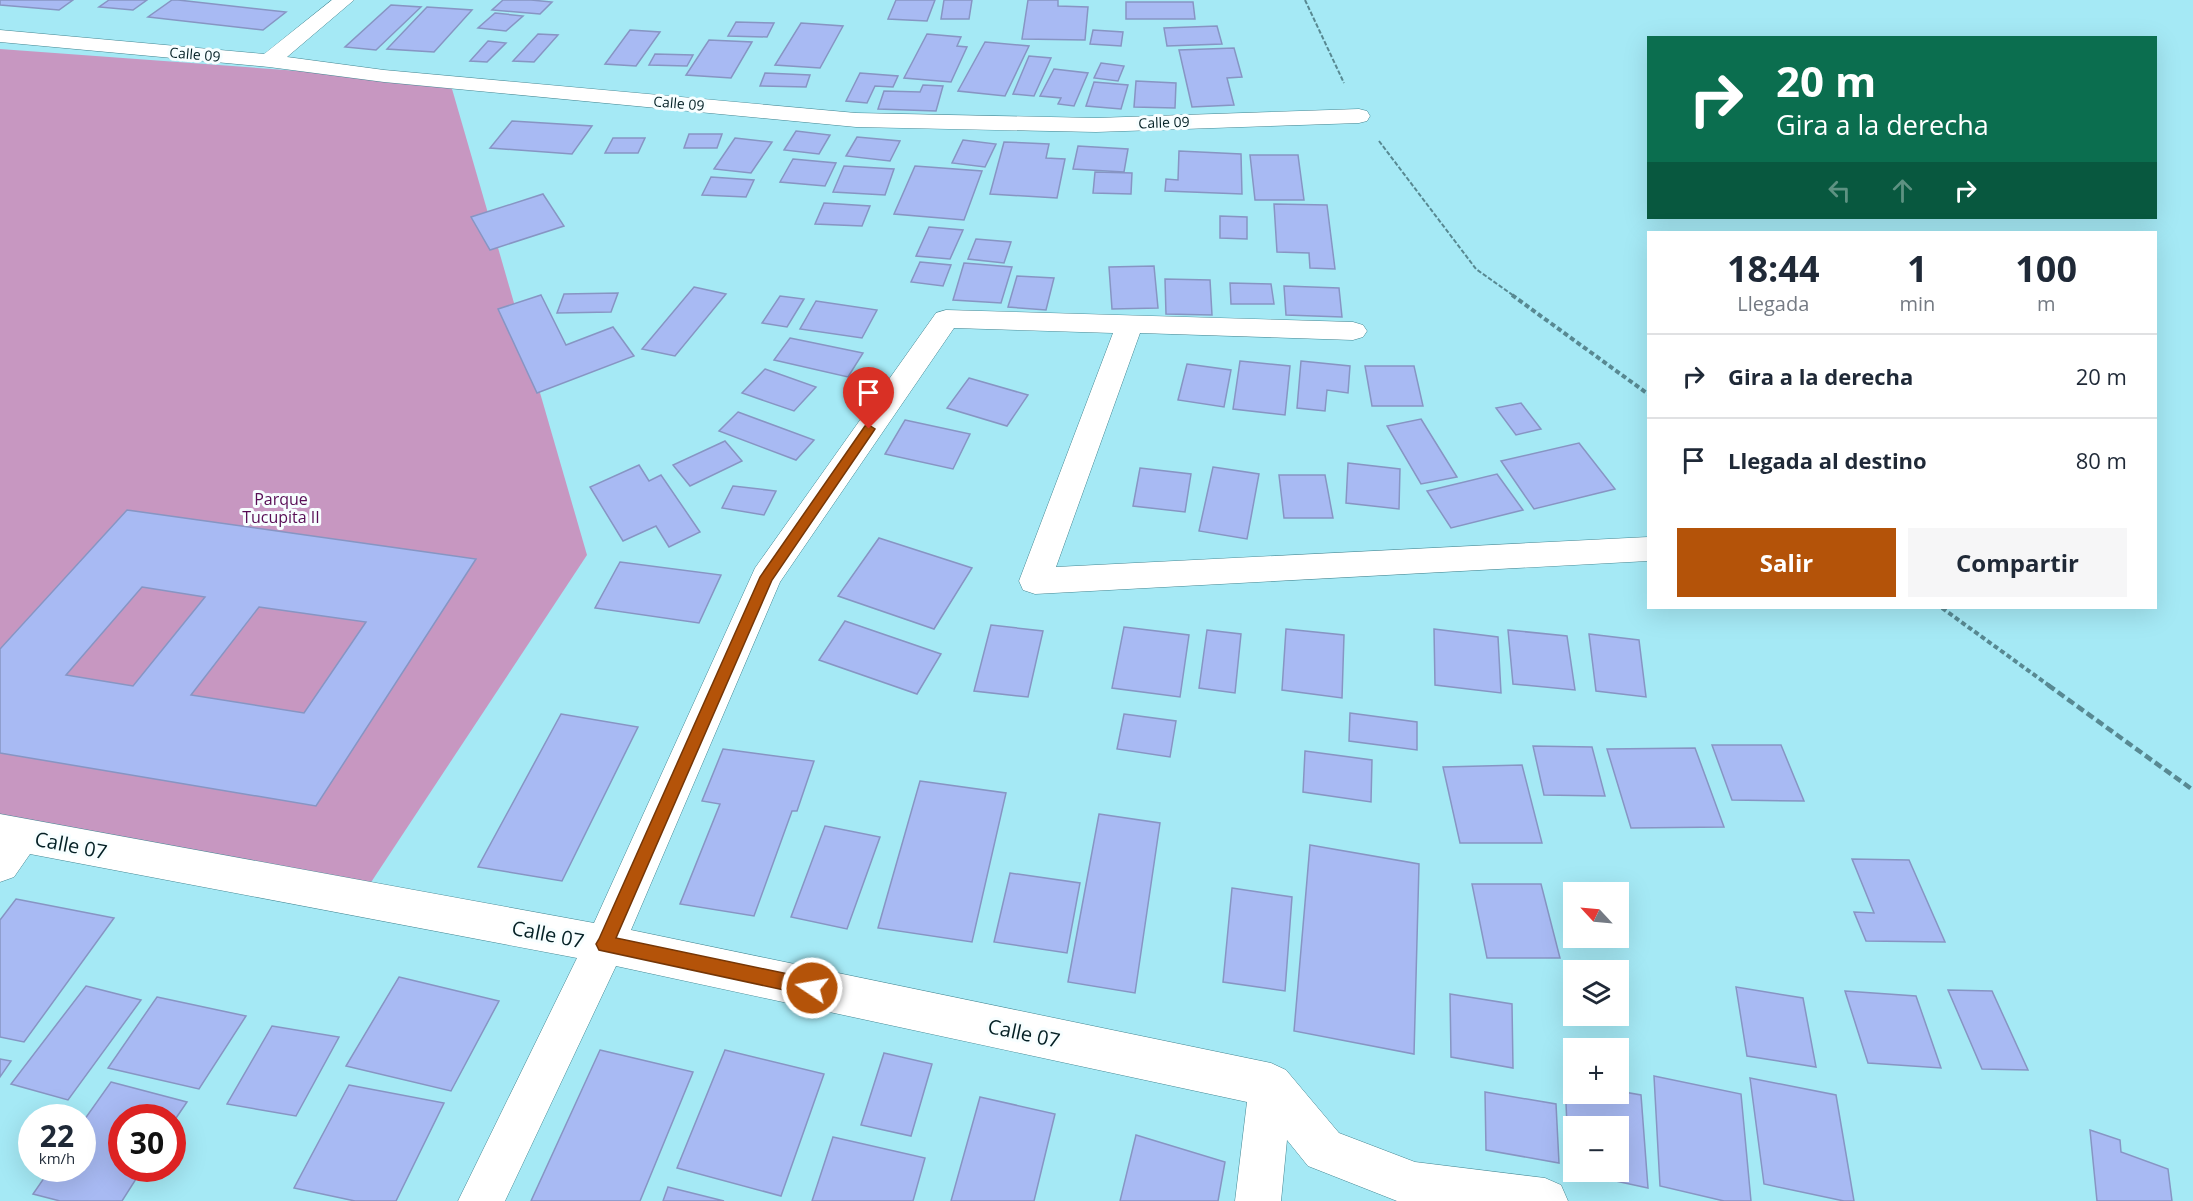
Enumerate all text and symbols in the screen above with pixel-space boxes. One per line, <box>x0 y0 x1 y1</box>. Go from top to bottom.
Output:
street label: Calle 09 <box>169 42 221 66</box>
text: 20 m <box>1776 52 1876 109</box>
icon: right <box>1677 60 1755 138</box>
street label: Calle 09 <box>653 91 705 115</box>
text: Gira a la derecha <box>1776 106 1989 143</box>
street label: Calle 09 <box>1138 112 1190 132</box>
icon: left <box>1823 174 1856 207</box>
icon: ahead <box>1886 174 1919 207</box>
icon: right <box>1949 174 1982 207</box>
text: 18:44 <box>1727 244 1820 293</box>
text: 1 <box>1907 244 1928 293</box>
text: 100 <box>2015 244 2077 293</box>
text: Llegada <box>1737 290 1809 317</box>
text: min <box>1899 290 1935 317</box>
text: m <box>2037 290 2055 317</box>
icon: right <box>1677 360 1710 393</box>
text: Gira a la derecha <box>1728 361 1913 391</box>
text: 20 m <box>2076 361 2127 391</box>
pin <box>843 367 894 429</box>
icon: arrive <box>852 376 885 409</box>
icon: arrive <box>1677 444 1710 477</box>
text: Llegada al destino <box>1728 445 1927 475</box>
text: 80 m <box>2076 445 2127 475</box>
park label: Parque Tucupita II <box>242 488 320 528</box>
button: Salir <box>1677 528 1896 597</box>
button: Compartir <box>1908 528 2127 597</box>
street label: Calle 07 <box>33 825 109 865</box>
north arrow <box>1563 882 1629 948</box>
map controls <box>1563 882 1629 1182</box>
street label: Calle 07 <box>510 914 586 954</box>
position arrow <box>780 956 844 1020</box>
button: layers <box>1563 960 1629 1026</box>
street label: Calle 07 <box>985 1012 1063 1054</box>
button: + <box>1563 1038 1629 1104</box>
speed limit sign: 30 <box>108 1104 186 1182</box>
text: 22 <box>40 1115 74 1156</box>
button: − <box>1563 1116 1629 1182</box>
text: km/h <box>39 1148 75 1168</box>

